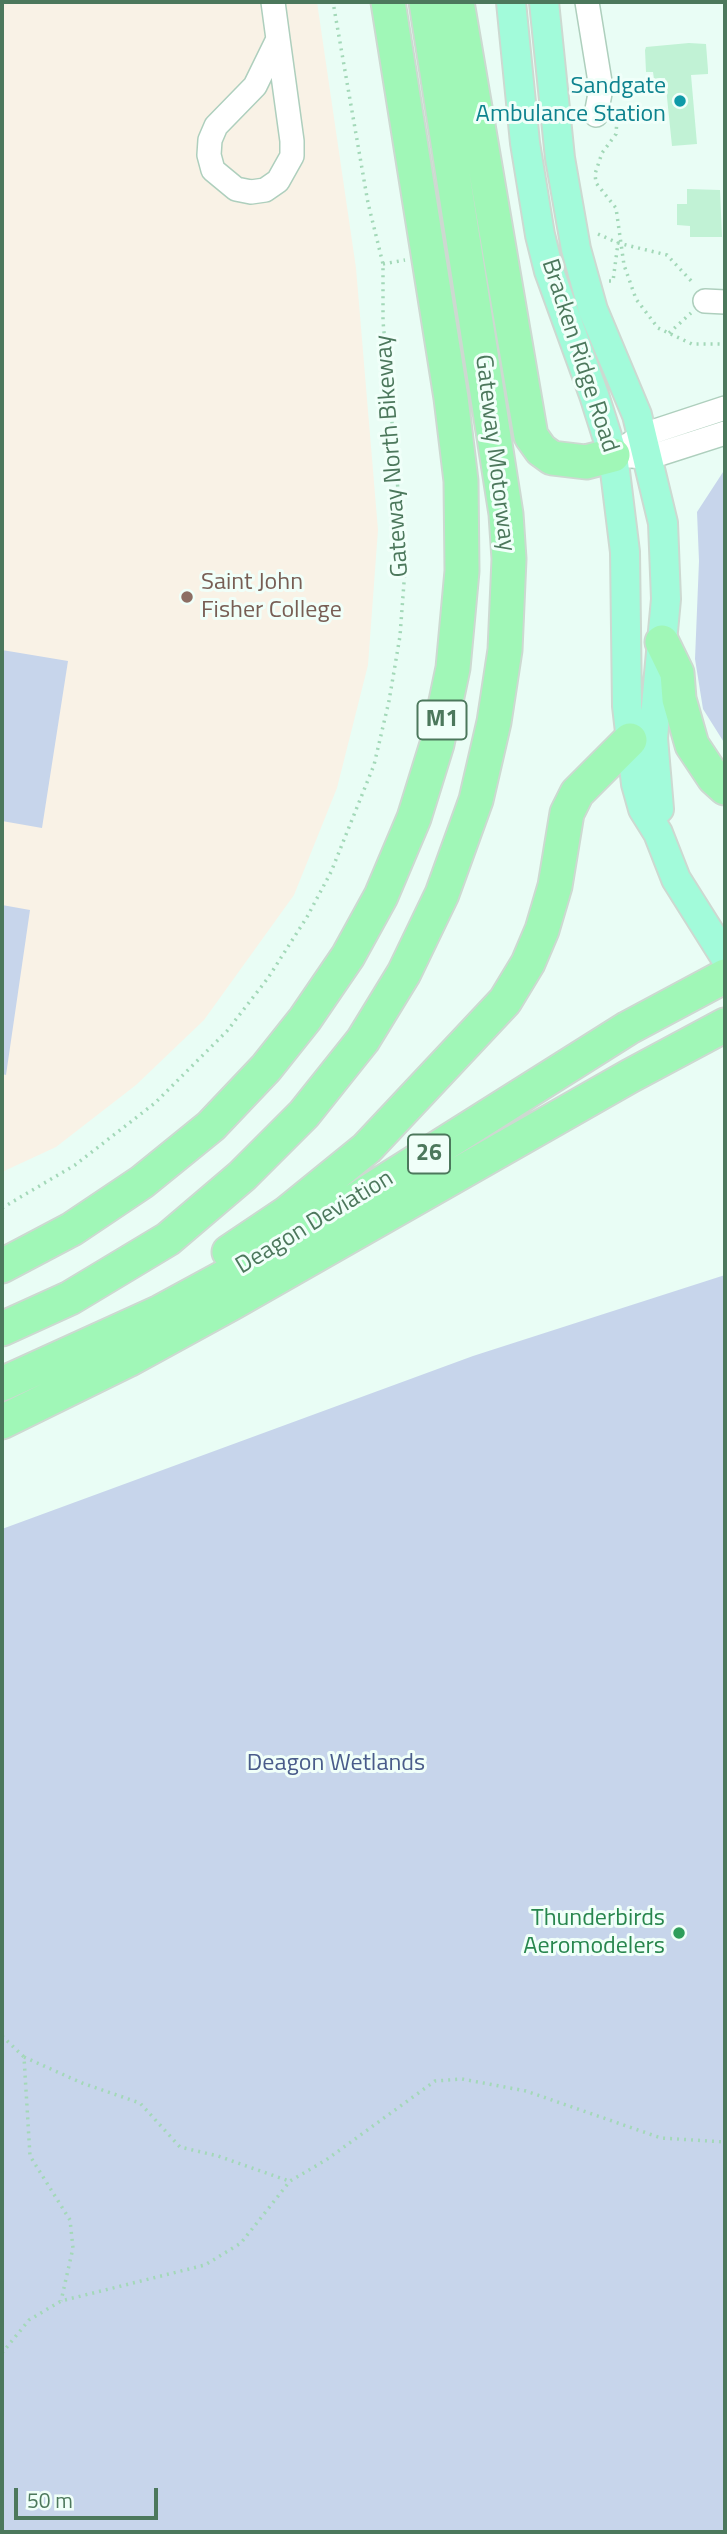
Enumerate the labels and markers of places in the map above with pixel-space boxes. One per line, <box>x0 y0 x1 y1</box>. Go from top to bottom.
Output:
place label: Sandgate Ambulance Station <box>476 73 666 129</box>
marker: Sandgate Ambulance Station <box>672 93 688 109</box>
place label: Saint John Fisher College <box>201 569 342 625</box>
marker: Saint John Fisher College <box>179 589 195 605</box>
place label: Thunderbirds Aeromodelers <box>523 1905 665 1961</box>
marker: Thunderbirds Aeromodelers <box>671 1925 687 1941</box>

